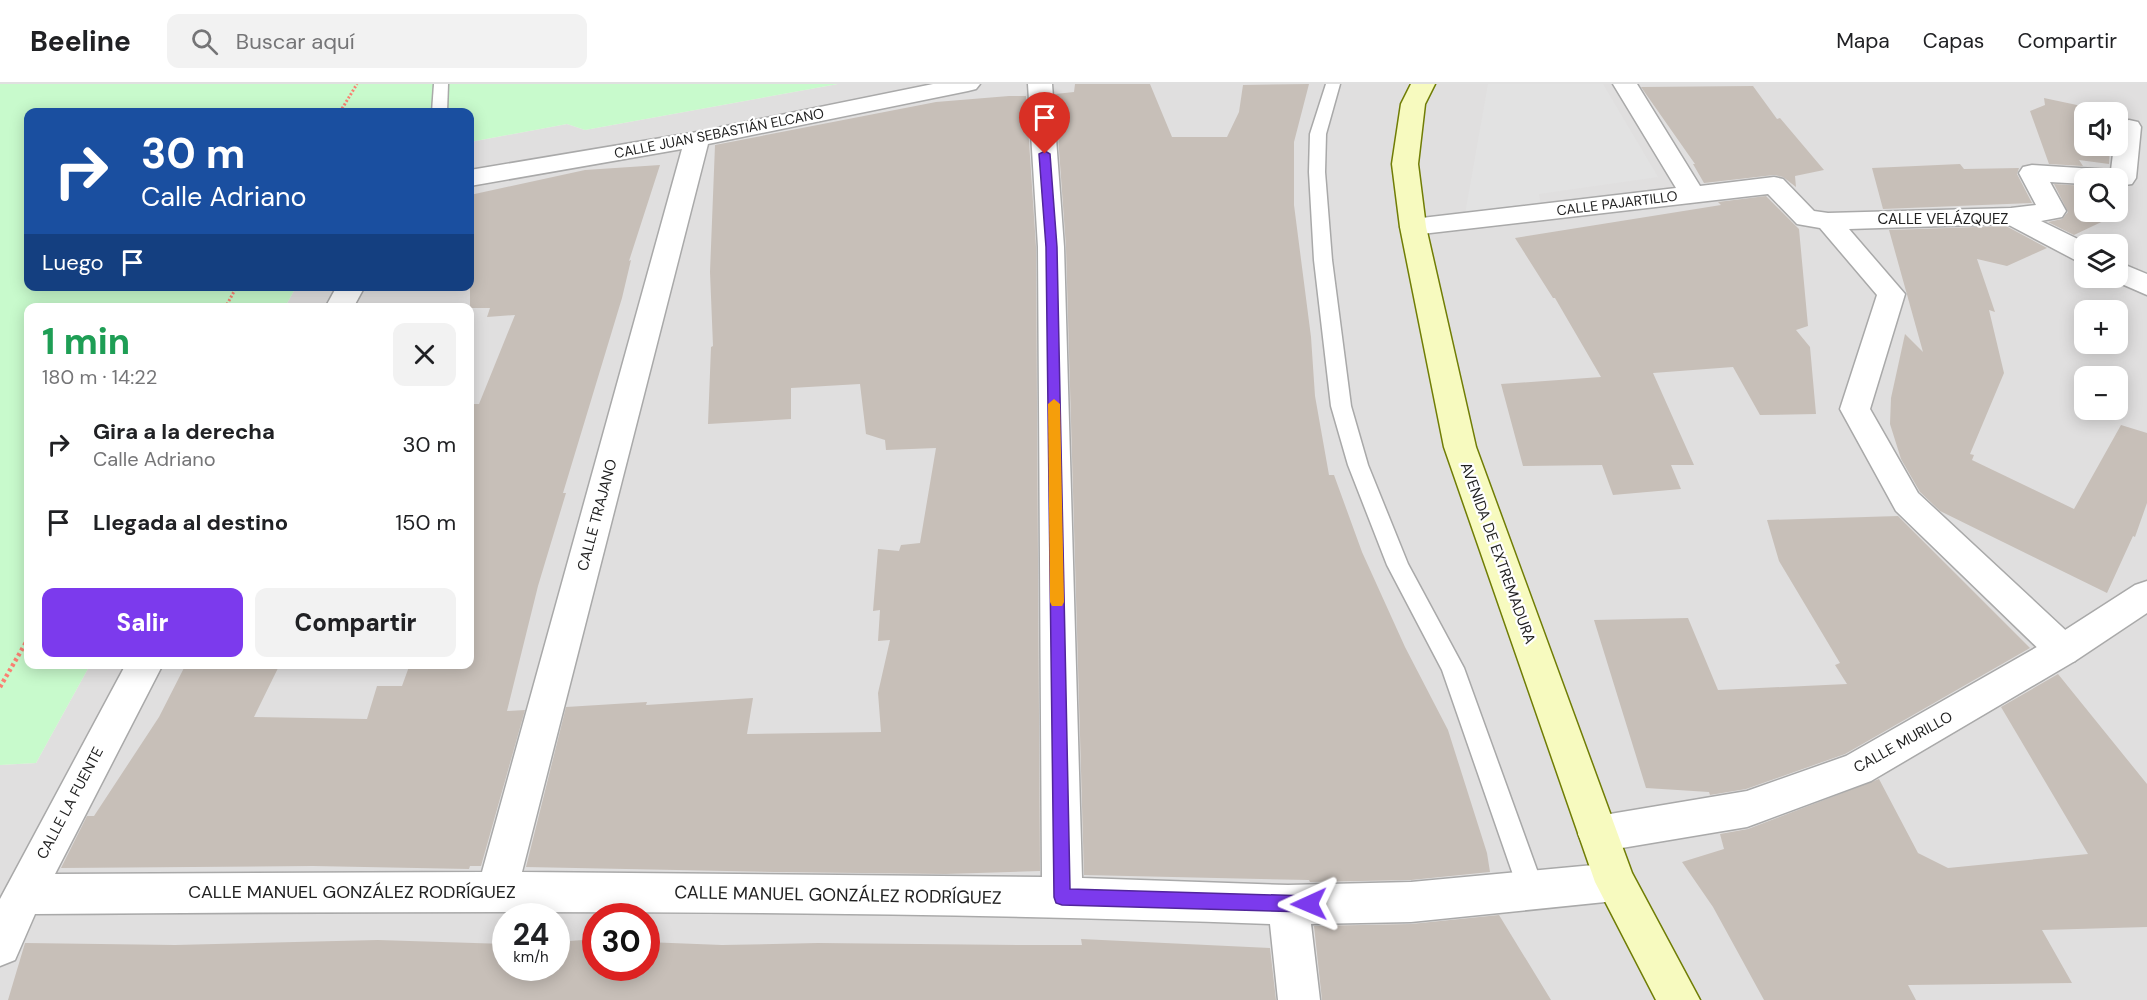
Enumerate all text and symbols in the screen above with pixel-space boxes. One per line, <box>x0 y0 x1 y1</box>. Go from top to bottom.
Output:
search box <box>167 14 587 68</box>
text: Beeline <box>30 23 131 60</box>
icon: search <box>188 25 221 58</box>
text: Buscar aquí <box>236 27 355 56</box>
text: Mapa <box>1836 27 1890 55</box>
text: Capas <box>1923 27 1984 55</box>
text: Compartir <box>2017 27 2117 55</box>
pin <box>1019 92 1070 154</box>
icon: arrive <box>1028 101 1061 134</box>
map controls <box>2074 102 2128 420</box>
button: sound <box>2074 102 2128 156</box>
street label: CALLE JUAN SEBASTIÁN ELCANO <box>613 104 826 162</box>
text: 30 m <box>141 126 245 181</box>
icon: right <box>42 132 120 210</box>
button: search <box>2074 168 2128 222</box>
text: Calle Adriano <box>141 179 306 214</box>
street label: CALLE PAJARTILLO <box>1556 187 1679 219</box>
street label: CALLE VELÁZQUEZ <box>1878 209 2008 229</box>
button: layers <box>2074 234 2128 288</box>
icon: arrive <box>116 246 149 279</box>
text: Luego <box>42 248 104 277</box>
button: + <box>2074 300 2128 354</box>
text: 1 min <box>42 318 130 365</box>
button: close <box>393 323 456 386</box>
text: 180 m · 14:22 <box>42 364 157 390</box>
button: − <box>2074 366 2128 420</box>
text: Gira a la derecha <box>93 417 275 446</box>
icon: right <box>42 428 75 461</box>
text: 30 m <box>402 430 456 459</box>
text: Calle Adriano <box>93 446 216 472</box>
street label: CALLE TRAJANO <box>572 457 622 573</box>
street label: AVENIDA DE EXTREMADURA <box>1456 459 1540 647</box>
icon: arrive <box>42 506 75 539</box>
text: Llegada al destino <box>93 508 288 537</box>
text: 150 m <box>395 508 456 537</box>
button: Salir <box>42 588 243 657</box>
button: Compartir <box>255 588 456 657</box>
street label: CALLE MURILLO <box>1850 707 1956 777</box>
street label: CALLE LA FUENTE <box>32 743 108 863</box>
position arrow <box>1277 872 1341 936</box>
street label: CALLE MANUEL GONZÁLEZ RODRÍGUEZ <box>188 880 516 904</box>
street label: CALLE MANUEL GONZÁLEZ RODRÍGUEZ <box>674 880 1002 910</box>
speed limit sign: 30 <box>582 903 660 981</box>
text: 24 <box>513 915 549 954</box>
text: km/h <box>513 947 549 967</box>

